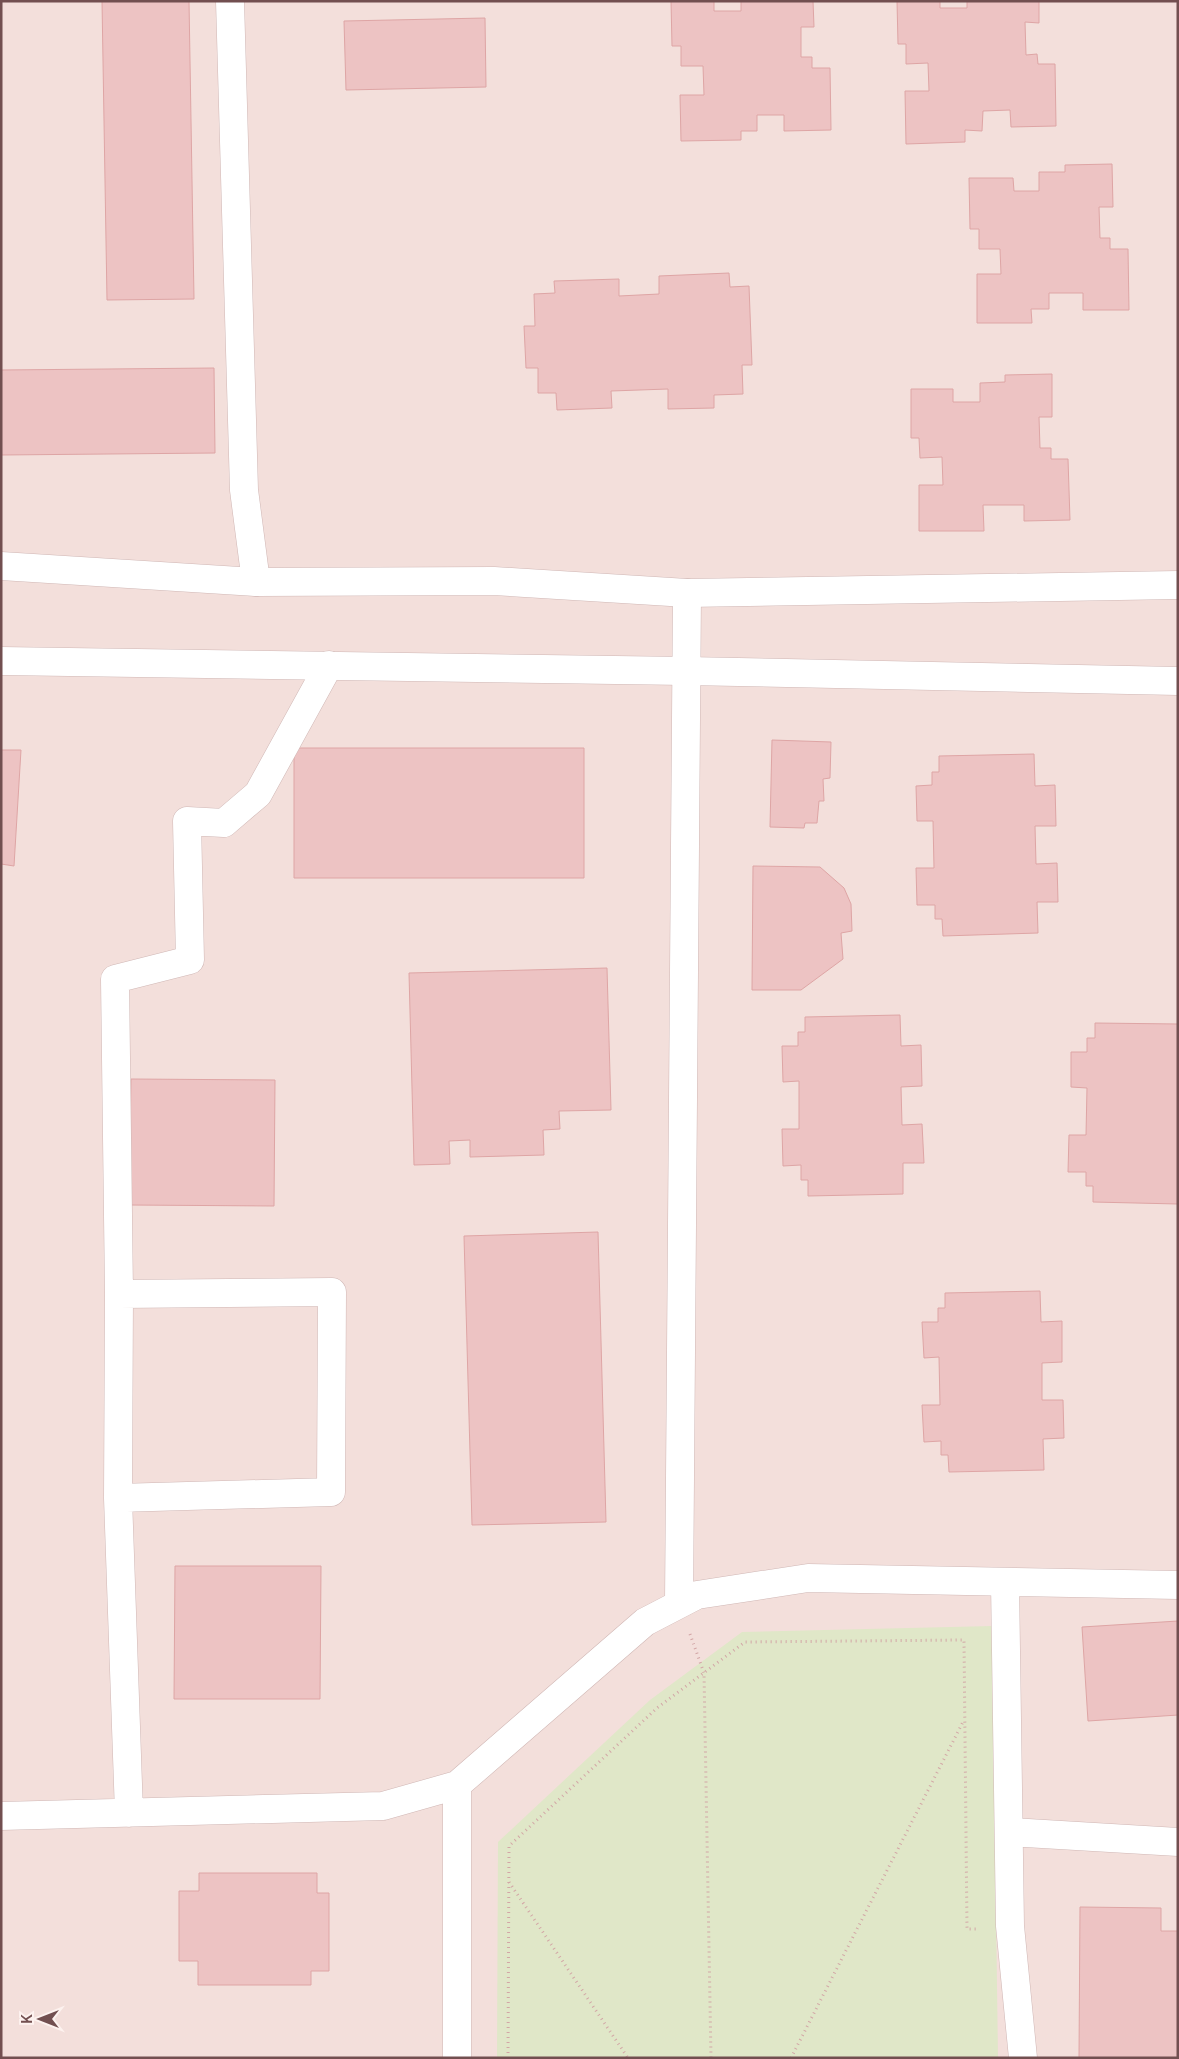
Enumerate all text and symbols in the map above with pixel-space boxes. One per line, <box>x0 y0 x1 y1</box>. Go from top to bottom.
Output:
north arrow <box>15 1994 65 2044</box>
text: K <box>19 2014 35 2024</box>

